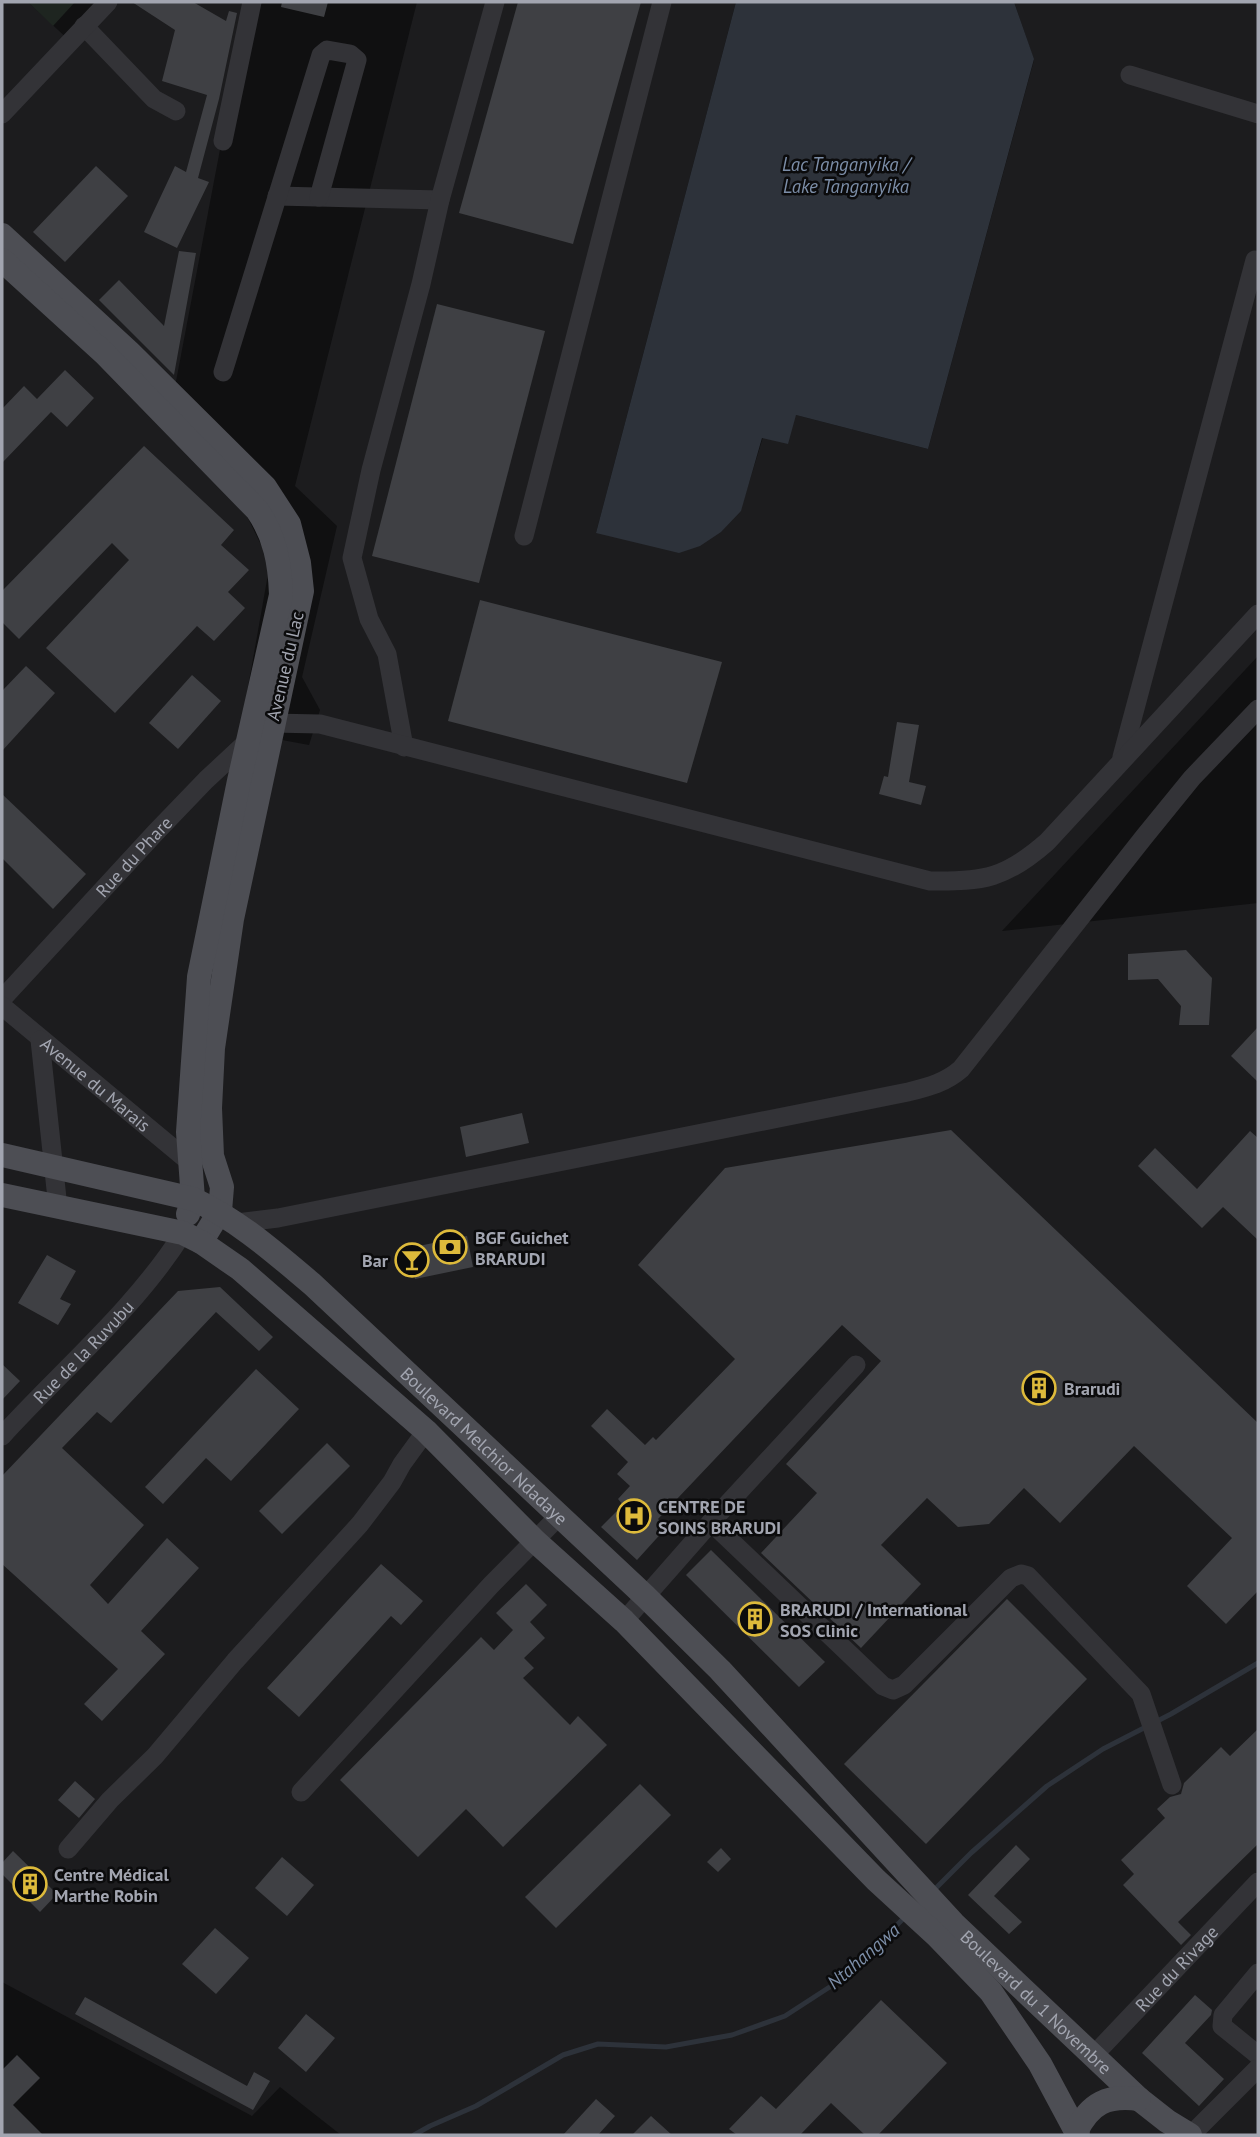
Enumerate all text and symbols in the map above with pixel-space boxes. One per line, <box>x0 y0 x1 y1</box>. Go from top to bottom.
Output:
water label: Lac Tanganyika / Lake Tanganyika <box>782 152 914 198</box>
street label: Avenue du Lac <box>261 609 309 723</box>
street label: Rue du Phare <box>90 811 177 902</box>
street label: Avenue du Marais <box>36 1032 155 1136</box>
place label: BGF Guichet BRARUDI <box>475 1226 569 1270</box>
bank icon: BGF Guichet BRARUDI <box>431 1228 469 1266</box>
bar icon: Bar <box>393 1241 431 1279</box>
place label: Bar <box>362 1249 389 1272</box>
street label: Rue de la Ruvubu <box>28 1295 138 1408</box>
street label: Boulevard Melchior Ndadaye <box>396 1362 573 1529</box>
building icon: Brarudi <box>1020 1369 1058 1407</box>
place label: Brarudi <box>1064 1377 1120 1400</box>
place label: CENTRE DE SOINS BRARUDI <box>658 1495 781 1539</box>
hospital icon: CENTRE DE SOINS BRARUDI <box>615 1497 653 1535</box>
place label: BRARUDI / International SOS Clinic <box>780 1598 968 1642</box>
building icon: BRARUDI / International SOS Clinic <box>736 1600 774 1638</box>
place label: Centre Médical Marthe Robin <box>54 1863 169 1907</box>
building icon: Centre Médical Marthe Robin <box>11 1865 49 1903</box>
water label: Ntahangwa <box>822 1917 905 1994</box>
street label: Rue du Rivage <box>1130 1920 1223 2016</box>
street label: Boulevard du 1 Novembre <box>956 1925 1117 2079</box>

